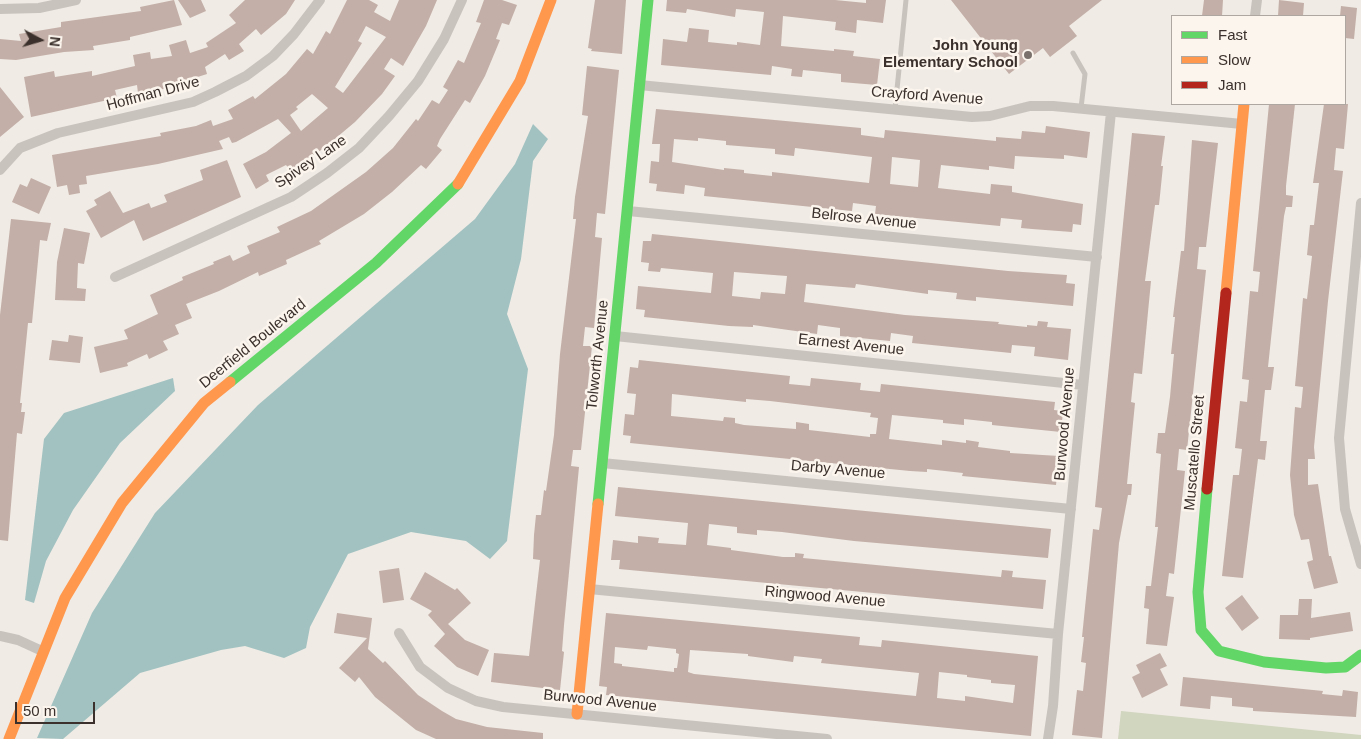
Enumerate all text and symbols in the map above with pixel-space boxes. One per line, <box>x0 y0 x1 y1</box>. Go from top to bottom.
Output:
north arrow <box>15 15 65 65</box>
legend <box>1171 15 1346 105</box>
text: Fast <box>1218 26 1247 43</box>
text: N <box>46 36 63 47</box>
place label: John Young Elementary School <box>883 37 1018 72</box>
marker: John Young Elementary School <box>1022 49 1034 61</box>
text: Slow <box>1218 51 1251 68</box>
street label: Hoffman Drive <box>105 73 201 115</box>
text: Jam <box>1218 76 1246 93</box>
street label: Crayford Avenue <box>870 83 984 109</box>
street label: Spivey Lane <box>272 131 350 193</box>
street label: Belrose Avenue <box>811 205 917 233</box>
street label: Deerfield Boulevard <box>196 296 310 392</box>
street label: Tolworth Avenue <box>583 299 613 411</box>
street label: Earnest Avenue <box>797 330 905 360</box>
street label: Burwood Avenue <box>1051 366 1079 482</box>
street label: Muscatello Street <box>1181 394 1209 512</box>
street label: Darby Avenue <box>790 457 886 483</box>
street label: Ringwood Avenue <box>764 583 886 611</box>
street label: Burwood Avenue <box>542 686 658 716</box>
scale bar <box>18 692 98 724</box>
text: 50 m <box>23 702 56 719</box>

